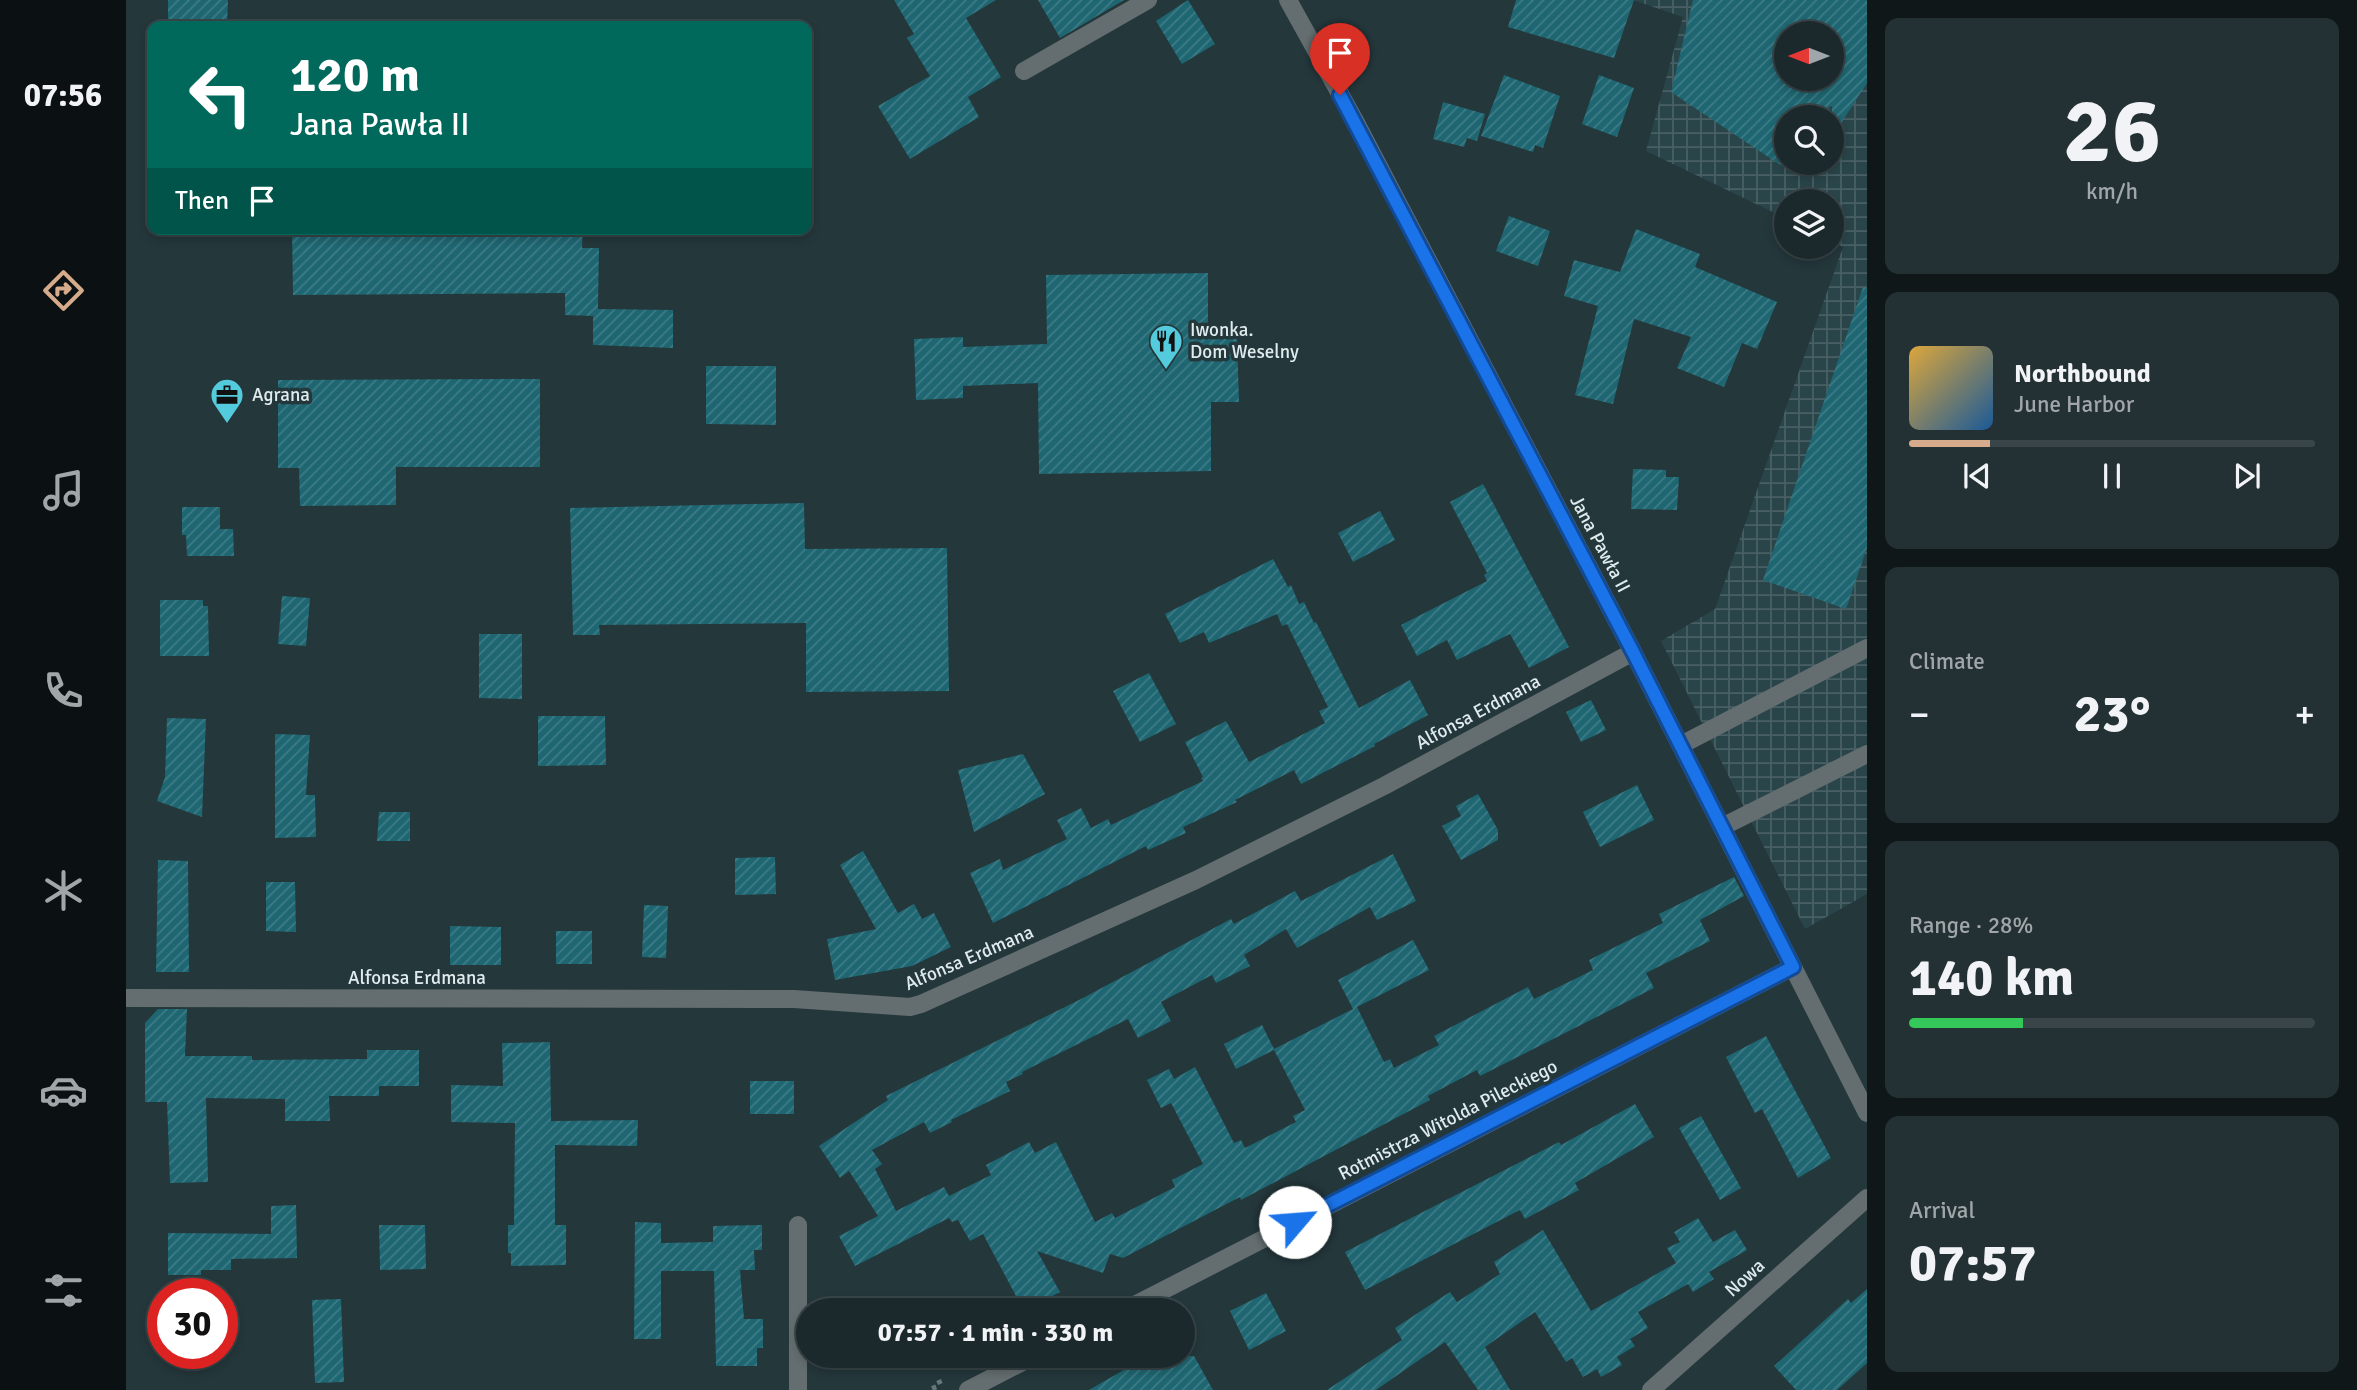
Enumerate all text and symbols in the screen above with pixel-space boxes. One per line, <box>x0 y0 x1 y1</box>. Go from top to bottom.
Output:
north arrow <box>1774 21 1844 91</box>
map controls <box>1774 21 1844 259</box>
pin <box>1310 23 1370 95</box>
icon: arrive <box>1321 34 1359 72</box>
text: 120 m <box>290 45 420 105</box>
icon: left <box>175 49 266 140</box>
text: 26 <box>2063 75 2161 188</box>
text: 07:56 <box>24 76 102 115</box>
text: Jana Pawła II <box>290 105 470 144</box>
button: search <box>1774 105 1844 175</box>
text: km/h <box>2086 177 2138 206</box>
icon: arrive <box>243 182 281 220</box>
text: Then <box>175 185 229 217</box>
button: layers <box>1774 189 1844 259</box>
icon: directions <box>39 266 88 315</box>
place label: Iwonka. Dom Weselny <box>1190 318 1299 364</box>
restaurant icon: Iwonka. Dom Weselny <box>1147 322 1185 371</box>
text: Northbound <box>2014 358 2151 390</box>
office icon: Agrana <box>208 376 246 425</box>
place label: Agrana <box>252 383 310 407</box>
text: June Harbor <box>2014 390 2134 419</box>
icon: previous <box>1958 457 1996 495</box>
icon: pause <box>2093 457 2131 495</box>
icon: next <box>2228 457 2266 495</box>
icon: music <box>39 466 88 515</box>
street label: Jana Pawła II <box>1564 491 1636 597</box>
text: Climate <box>1909 647 1985 676</box>
icon: phone <box>39 666 88 715</box>
street label: Alfonsa Erdmana <box>1412 669 1544 755</box>
text: 23° <box>2074 682 2150 746</box>
text: − <box>1909 691 1930 738</box>
text: + <box>2294 691 2315 738</box>
icon: climate <box>39 866 88 915</box>
text: Range · 28% <box>1909 911 2033 940</box>
street label: Alfonsa Erdmana <box>901 920 1037 996</box>
text: 140 km <box>1909 946 2074 1010</box>
street label: Alfonsa Erdmana <box>348 966 486 990</box>
street label: Rotmistrza Witolda Pileckiego <box>1334 1054 1562 1186</box>
icon: car <box>39 1066 88 1115</box>
position arrow <box>1258 1185 1332 1259</box>
text: Arrival <box>1909 1196 1975 1225</box>
text: 07:57 <box>1909 1231 2037 1295</box>
street label: Nowa <box>1720 1254 1770 1302</box>
icon: filters <box>39 1266 88 1315</box>
speed limit sign: 30 <box>147 1278 238 1369</box>
text: 07:57 · 1 min · 330 m <box>878 1317 1113 1349</box>

